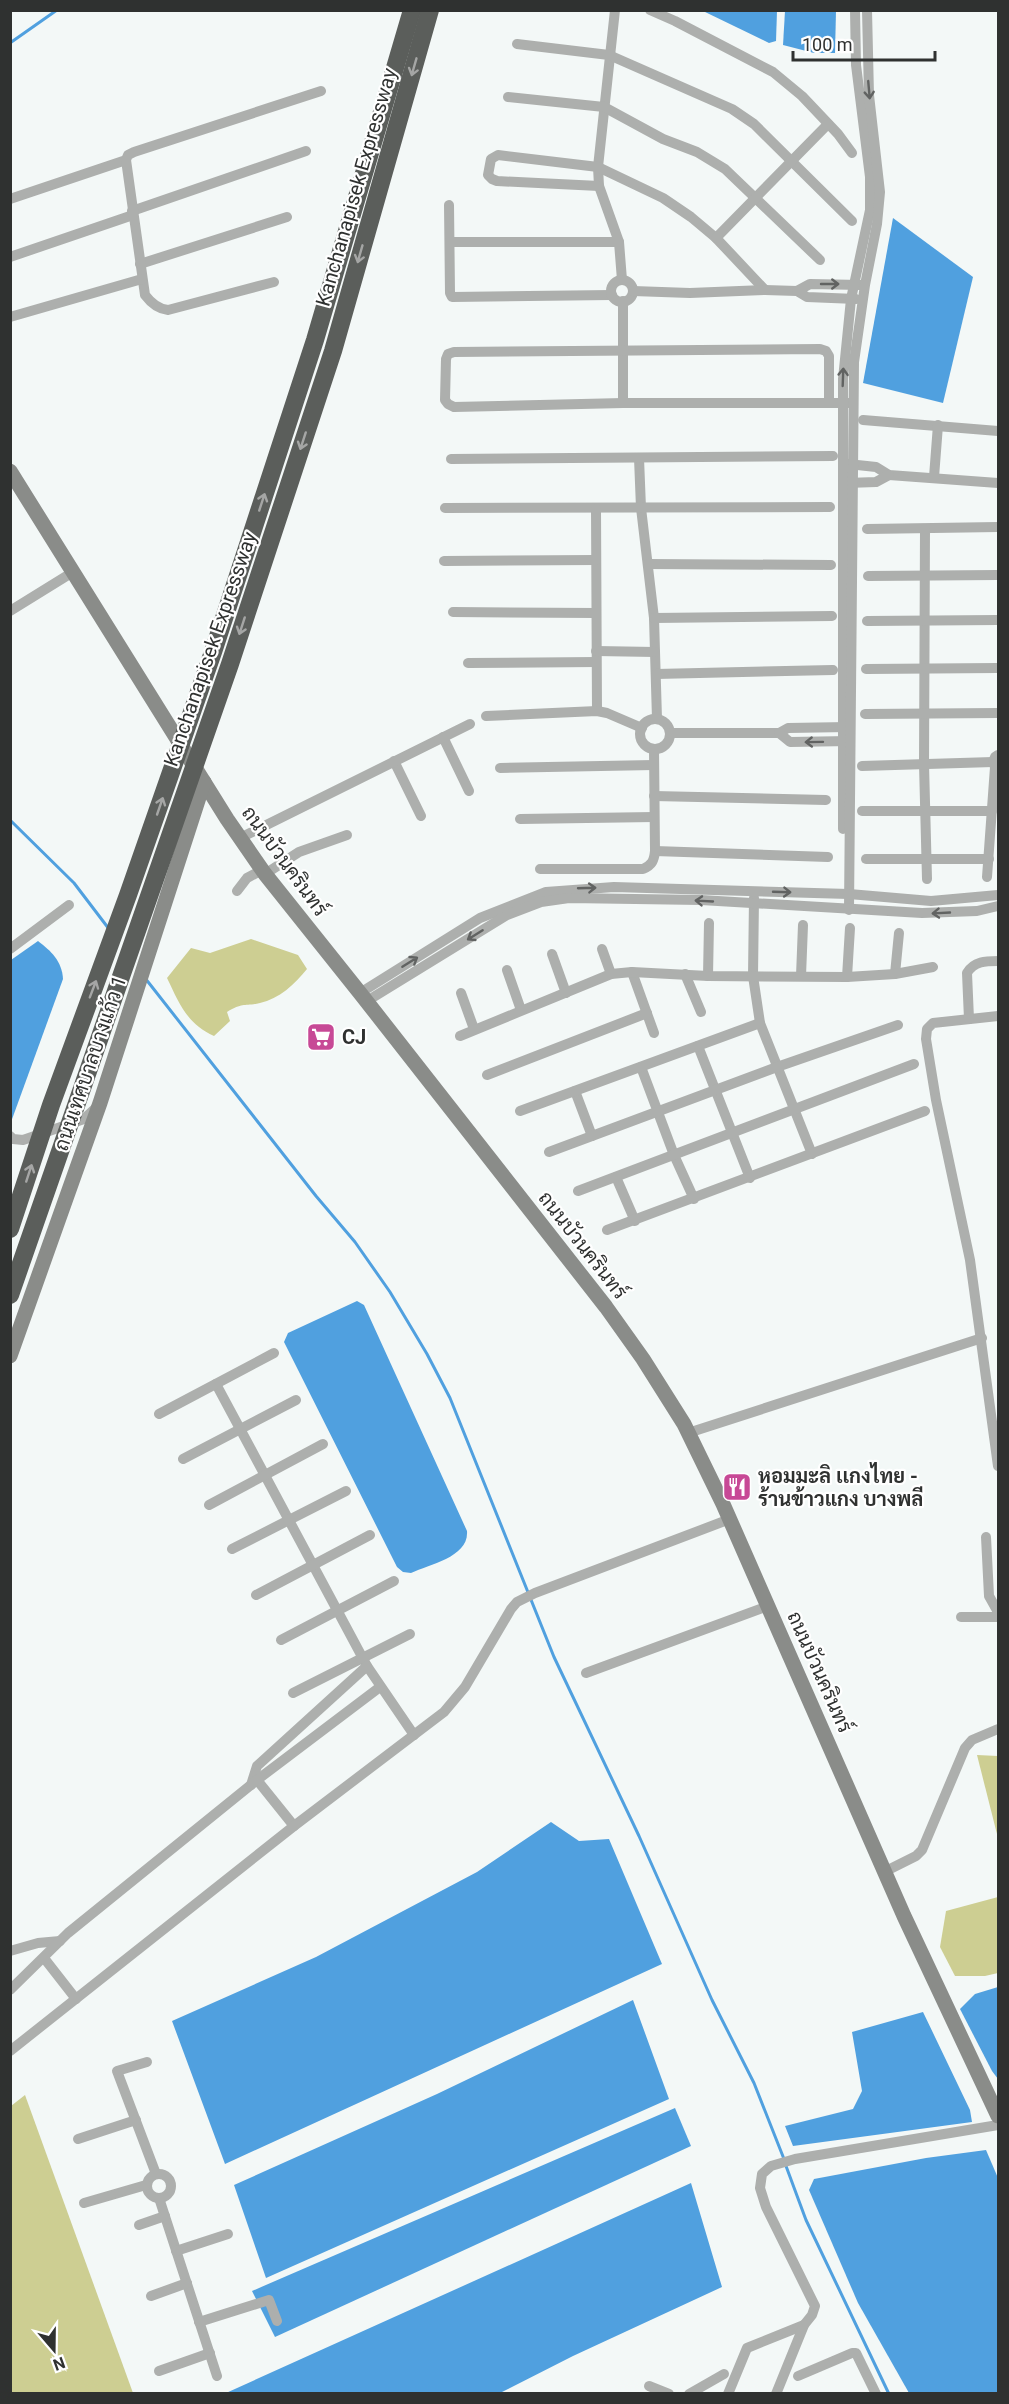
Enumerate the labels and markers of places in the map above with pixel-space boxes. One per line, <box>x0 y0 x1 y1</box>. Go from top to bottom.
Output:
supermarket icon: CJ <box>305 1021 337 1053</box>
place label: CJ <box>342 1025 366 1049</box>
place label: หอมมะลิ เเกงไทย - ร้านข้าวแกง บางพลี <box>758 1462 923 1511</box>
restaurant icon: หอมมะลิ เเกงไทย - ร้านข้าวแกง บางพลี <box>721 1471 753 1503</box>

